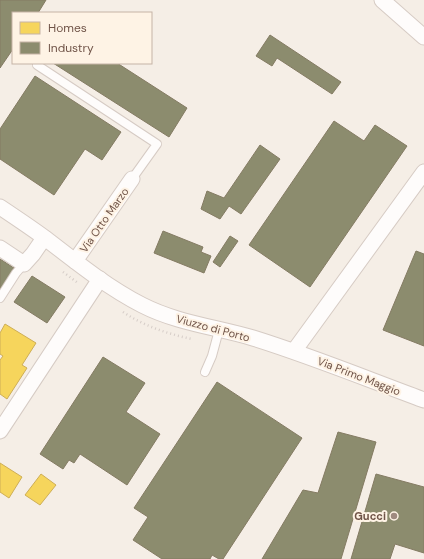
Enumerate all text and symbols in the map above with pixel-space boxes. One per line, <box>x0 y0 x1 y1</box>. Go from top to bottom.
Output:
legend <box>12 12 152 64</box>
text: Homes <box>48 20 87 36</box>
text: Industry <box>48 40 94 56</box>
street label: Via Otto Marzo <box>76 185 132 255</box>
street label: Viuzzo di Porto <box>175 311 251 345</box>
street label: Via Primo Maggio <box>315 354 403 398</box>
place label: Gucci <box>354 509 386 523</box>
marker: Gucci <box>389 511 399 521</box>

